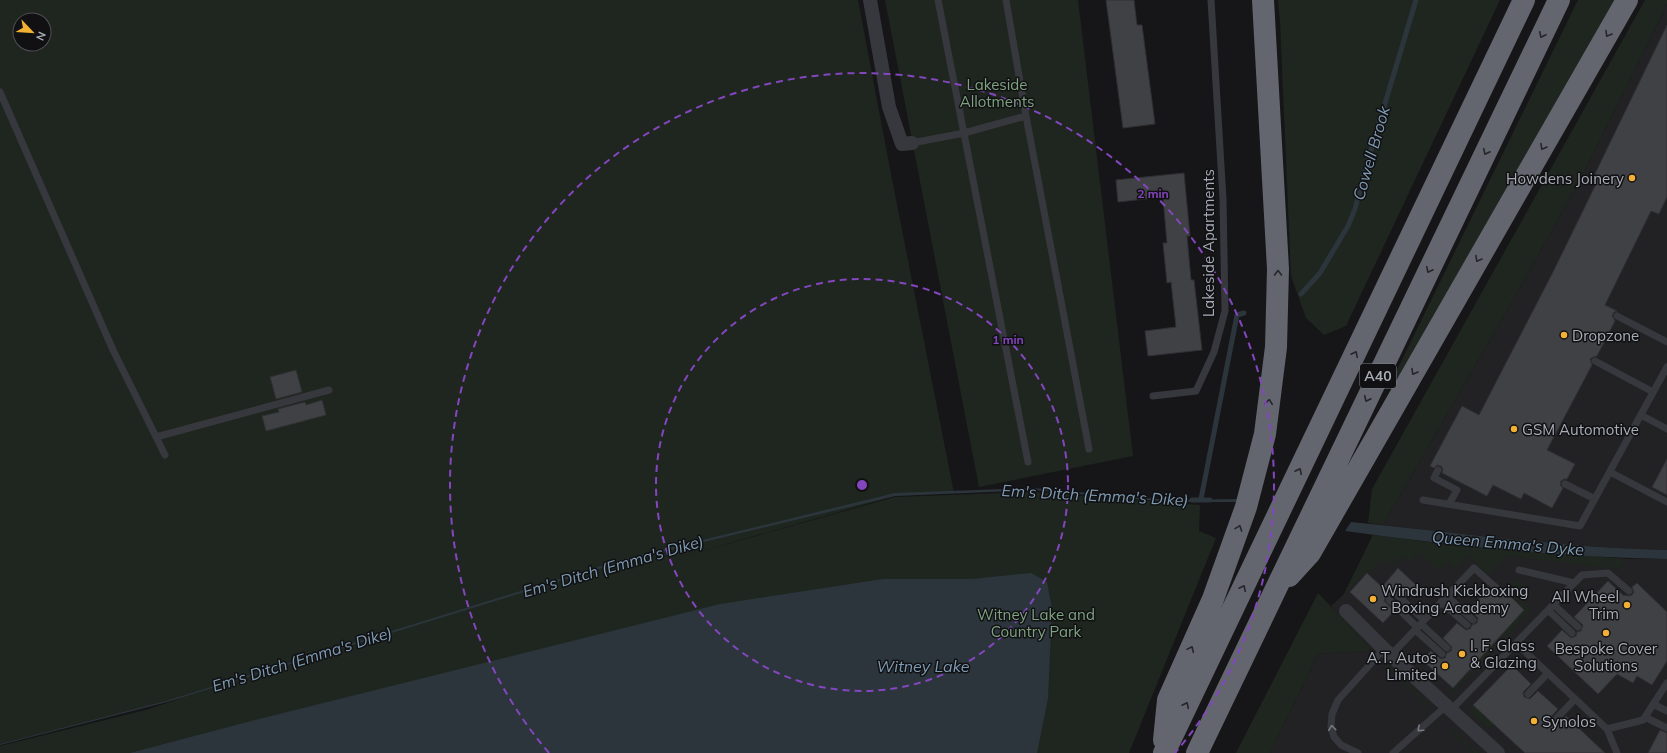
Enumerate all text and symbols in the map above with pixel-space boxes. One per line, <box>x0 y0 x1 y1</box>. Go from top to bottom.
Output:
north arrow <box>12 12 52 52</box>
text: N <box>33 30 49 43</box>
one-way arrow <box>1605 30 1612 37</box>
one-way arrow <box>1539 31 1547 38</box>
park label: Lakeside Allotments <box>960 75 1034 111</box>
water label: Cowell Brook <box>1348 103 1394 202</box>
one-way arrow <box>1540 143 1547 150</box>
one-way arrow <box>1483 148 1491 156</box>
street label: Lakeside Apartments <box>1199 169 1218 317</box>
place label: Howdens Joinery <box>1506 169 1624 188</box>
marker: Howdens Joinery <box>1627 173 1637 183</box>
text: 2 min <box>1137 186 1169 201</box>
one-way arrow <box>1476 255 1483 263</box>
one-way arrow <box>1426 265 1434 273</box>
one-way arrow <box>1274 270 1282 276</box>
place label: Dropzone <box>1572 326 1639 345</box>
marker: Dropzone <box>1559 330 1569 340</box>
text: 1 min <box>992 332 1024 347</box>
one-way arrow <box>1350 350 1358 358</box>
road number: A40 <box>1360 364 1396 388</box>
one-way arrow <box>1411 368 1418 375</box>
one-way arrow <box>1364 395 1372 403</box>
one-way arrow <box>1264 399 1273 406</box>
place label: GSM Automotive <box>1522 420 1639 439</box>
marker: GSM Automotive <box>1509 424 1519 434</box>
one-way arrow <box>1294 467 1302 475</box>
centre of rings <box>855 478 869 492</box>
water label: Em's Ditch (Emma's Dike) <box>1001 480 1189 510</box>
one-way arrow <box>1234 525 1242 532</box>
water label: Queen Emma's Dyke <box>1431 526 1585 560</box>
water label: Em's Ditch (Emma's Dike) <box>520 531 706 601</box>
place label: Windrush Kickboxing - Boxing Academy <box>1381 581 1528 617</box>
one-way arrow <box>1238 585 1246 592</box>
place label: All Wheel Trim <box>1552 587 1619 623</box>
marker: Windrush Kickboxing - Boxing Academy <box>1368 594 1378 604</box>
marker: All Wheel Trim <box>1622 600 1632 610</box>
park label: Witney Lake and Country Park <box>977 605 1095 641</box>
water label: Em's Ditch (Emma's Dike) <box>210 622 394 696</box>
marker: Bespoke Cover Solutions <box>1601 628 1611 638</box>
place label: I. F. Glass & Glazing <box>1470 636 1537 672</box>
place label: Bespoke Cover Solutions <box>1555 639 1658 675</box>
one-way arrow <box>1186 646 1194 654</box>
place label: A.T. Autos Limited <box>1367 648 1437 684</box>
marker: I. F. Glass & Glazing <box>1457 649 1467 659</box>
water label: Witney Lake <box>877 656 970 676</box>
marker: A.T. Autos Limited <box>1440 661 1450 671</box>
one-way arrow <box>1181 702 1189 710</box>
place label: Synolos <box>1542 712 1596 731</box>
marker: Synolos <box>1529 716 1539 726</box>
one-way arrow <box>1328 725 1337 731</box>
one-way arrow <box>1417 725 1424 732</box>

